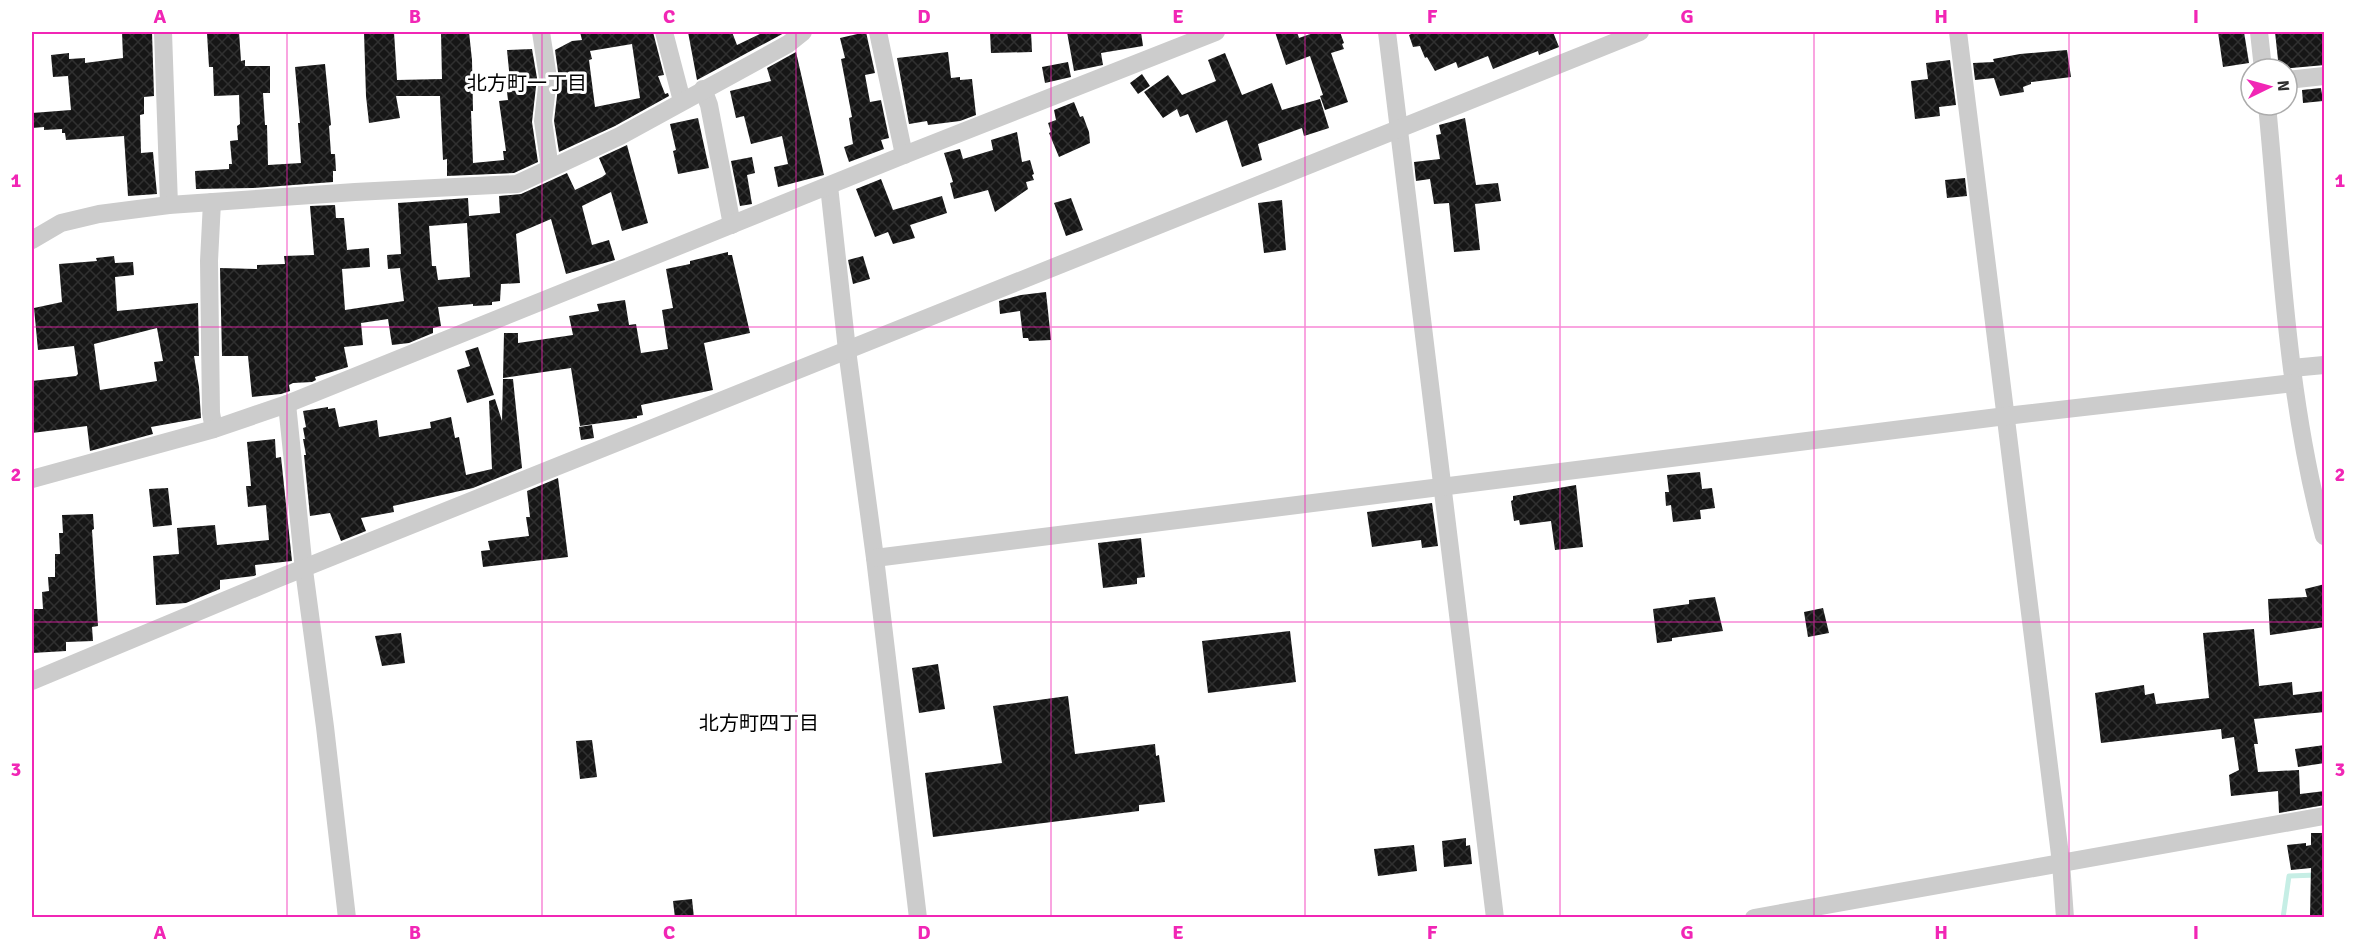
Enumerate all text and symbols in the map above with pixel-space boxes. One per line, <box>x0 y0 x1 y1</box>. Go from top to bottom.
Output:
text: A <box>154 4 167 29</box>
text: B <box>409 4 421 29</box>
text: C <box>663 4 675 29</box>
text: D <box>917 4 931 29</box>
text: E <box>1172 4 1184 29</box>
text: F <box>1427 4 1438 29</box>
text: G <box>1680 4 1694 29</box>
text: H <box>1934 4 1948 29</box>
text: I <box>2193 4 2199 29</box>
north arrow <box>2239 57 2299 117</box>
district label: 北方町一丁目 <box>467 71 587 96</box>
text: N <box>2272 79 2293 92</box>
text: 1 <box>11 168 22 193</box>
text: 1 <box>2335 168 2346 193</box>
text: 2 <box>11 462 21 487</box>
text: 2 <box>2335 462 2345 487</box>
district label: 北方町四丁目 <box>699 711 819 736</box>
text: 3 <box>11 757 21 782</box>
text: 3 <box>2335 757 2345 782</box>
text: A <box>154 920 167 945</box>
text: B <box>409 920 421 945</box>
text: C <box>663 920 675 945</box>
text: D <box>917 920 931 945</box>
text: E <box>1172 920 1184 945</box>
text: F <box>1427 920 1438 945</box>
text: G <box>1680 920 1694 945</box>
text: H <box>1934 920 1948 945</box>
text: I <box>2193 920 2199 945</box>

